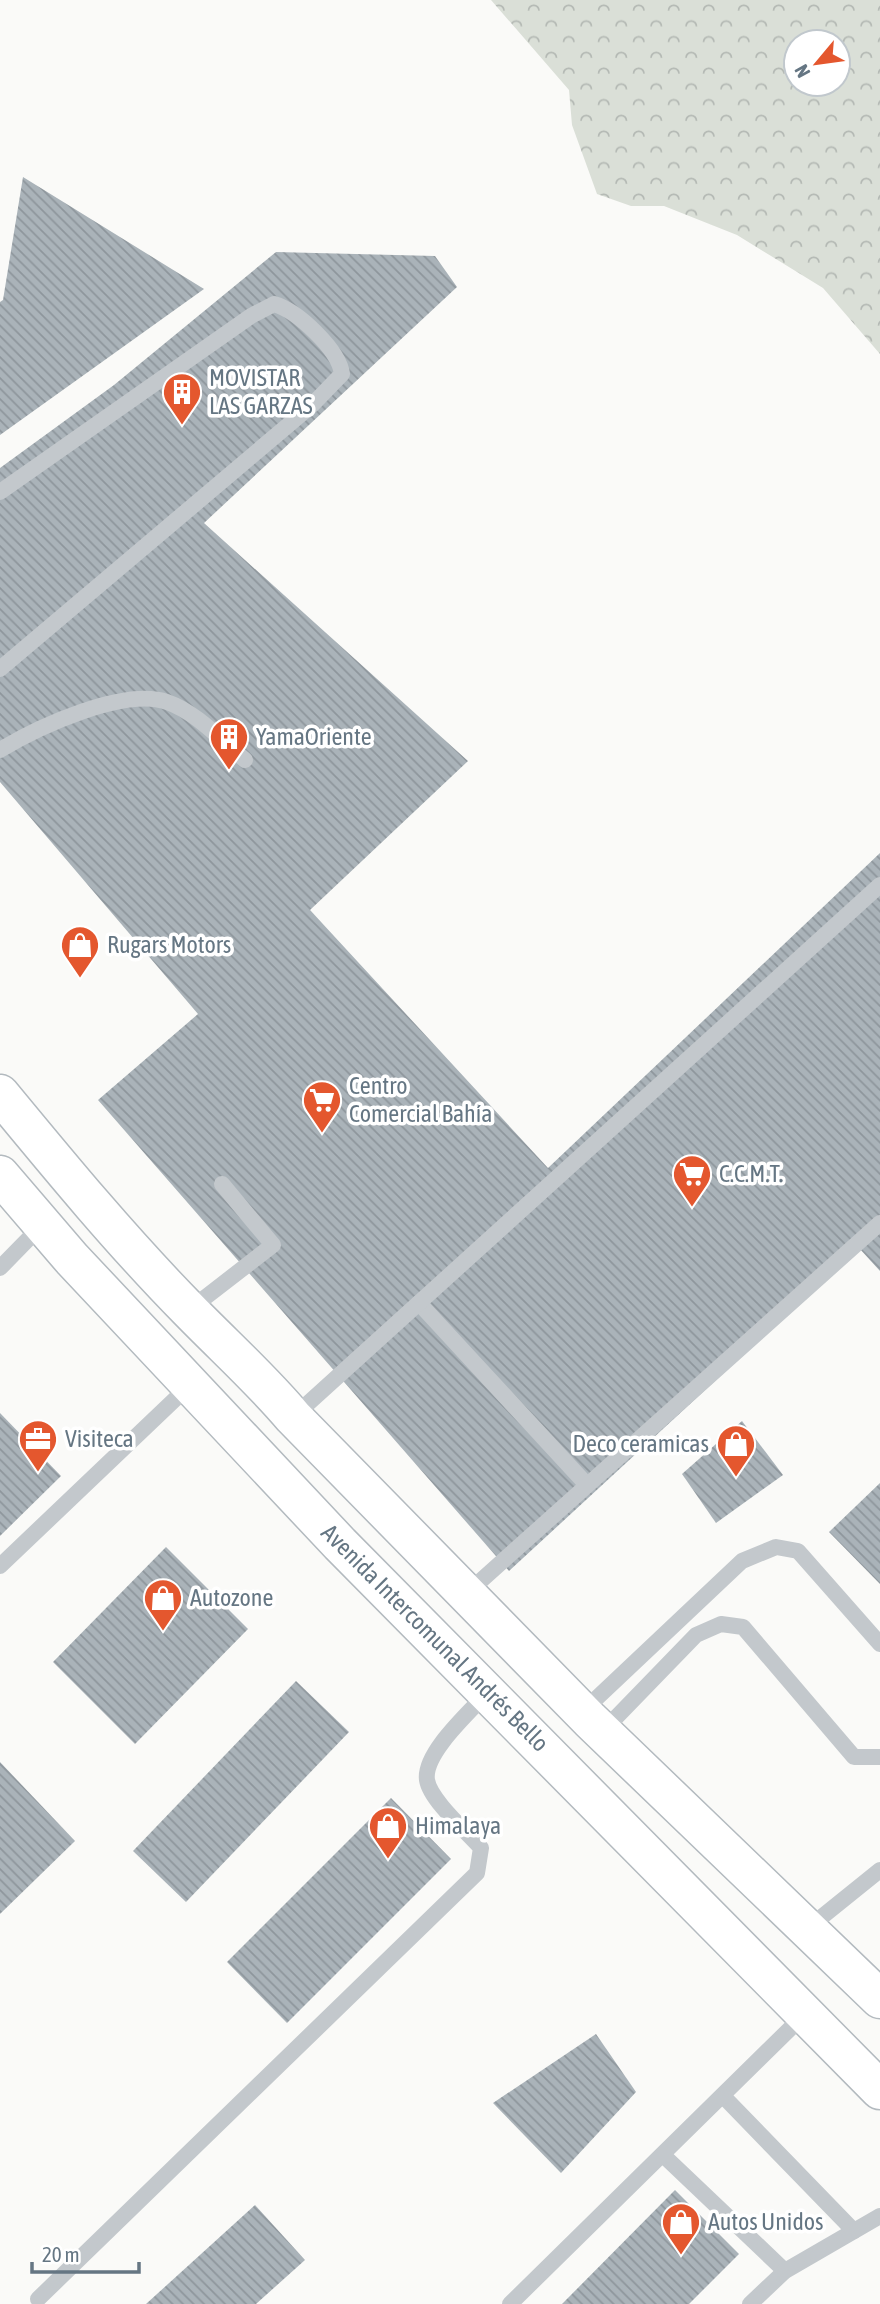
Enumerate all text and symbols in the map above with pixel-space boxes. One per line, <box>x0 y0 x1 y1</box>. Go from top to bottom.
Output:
north arrow <box>782 28 852 98</box>
text: N <box>790 61 814 81</box>
place label: MOVISTAR LAS GARZAS <box>209 364 313 419</box>
building icon: MOVISTAR LAS GARZAS <box>161 371 203 426</box>
building icon: YamaOriente <box>208 716 250 771</box>
place label: YamaOriente <box>256 723 372 750</box>
shop icon: Rugars Motors <box>59 924 101 979</box>
place label: Rugars Motors <box>107 931 231 958</box>
place label: Centro Comercial Bahía <box>349 1072 492 1127</box>
supermarket icon: Centro Comercial Bahía <box>301 1079 343 1134</box>
supermarket icon: C.C.M.T. <box>671 1153 713 1208</box>
place label: C.C.M.T. <box>719 1160 783 1187</box>
office icon: Visiteca <box>17 1418 59 1473</box>
shop icon: Deco ceramicas <box>715 1423 757 1478</box>
place label: Visiteca <box>65 1425 134 1452</box>
place label: Deco ceramicas <box>572 1430 709 1457</box>
street label: Avenida Intercomunal Andrés Bello <box>316 1519 554 1757</box>
shop icon: Autozone <box>142 1577 184 1632</box>
place label: Autozone <box>190 1584 273 1611</box>
shop icon: Himalaya <box>367 1805 409 1860</box>
place label: Himalaya <box>415 1812 501 1839</box>
shop icon: Autos Unidos <box>660 2201 702 2256</box>
place label: Autos Unidos <box>708 2208 824 2235</box>
scale bar <box>32 2230 138 2274</box>
text: 20 m <box>42 2242 80 2266</box>

